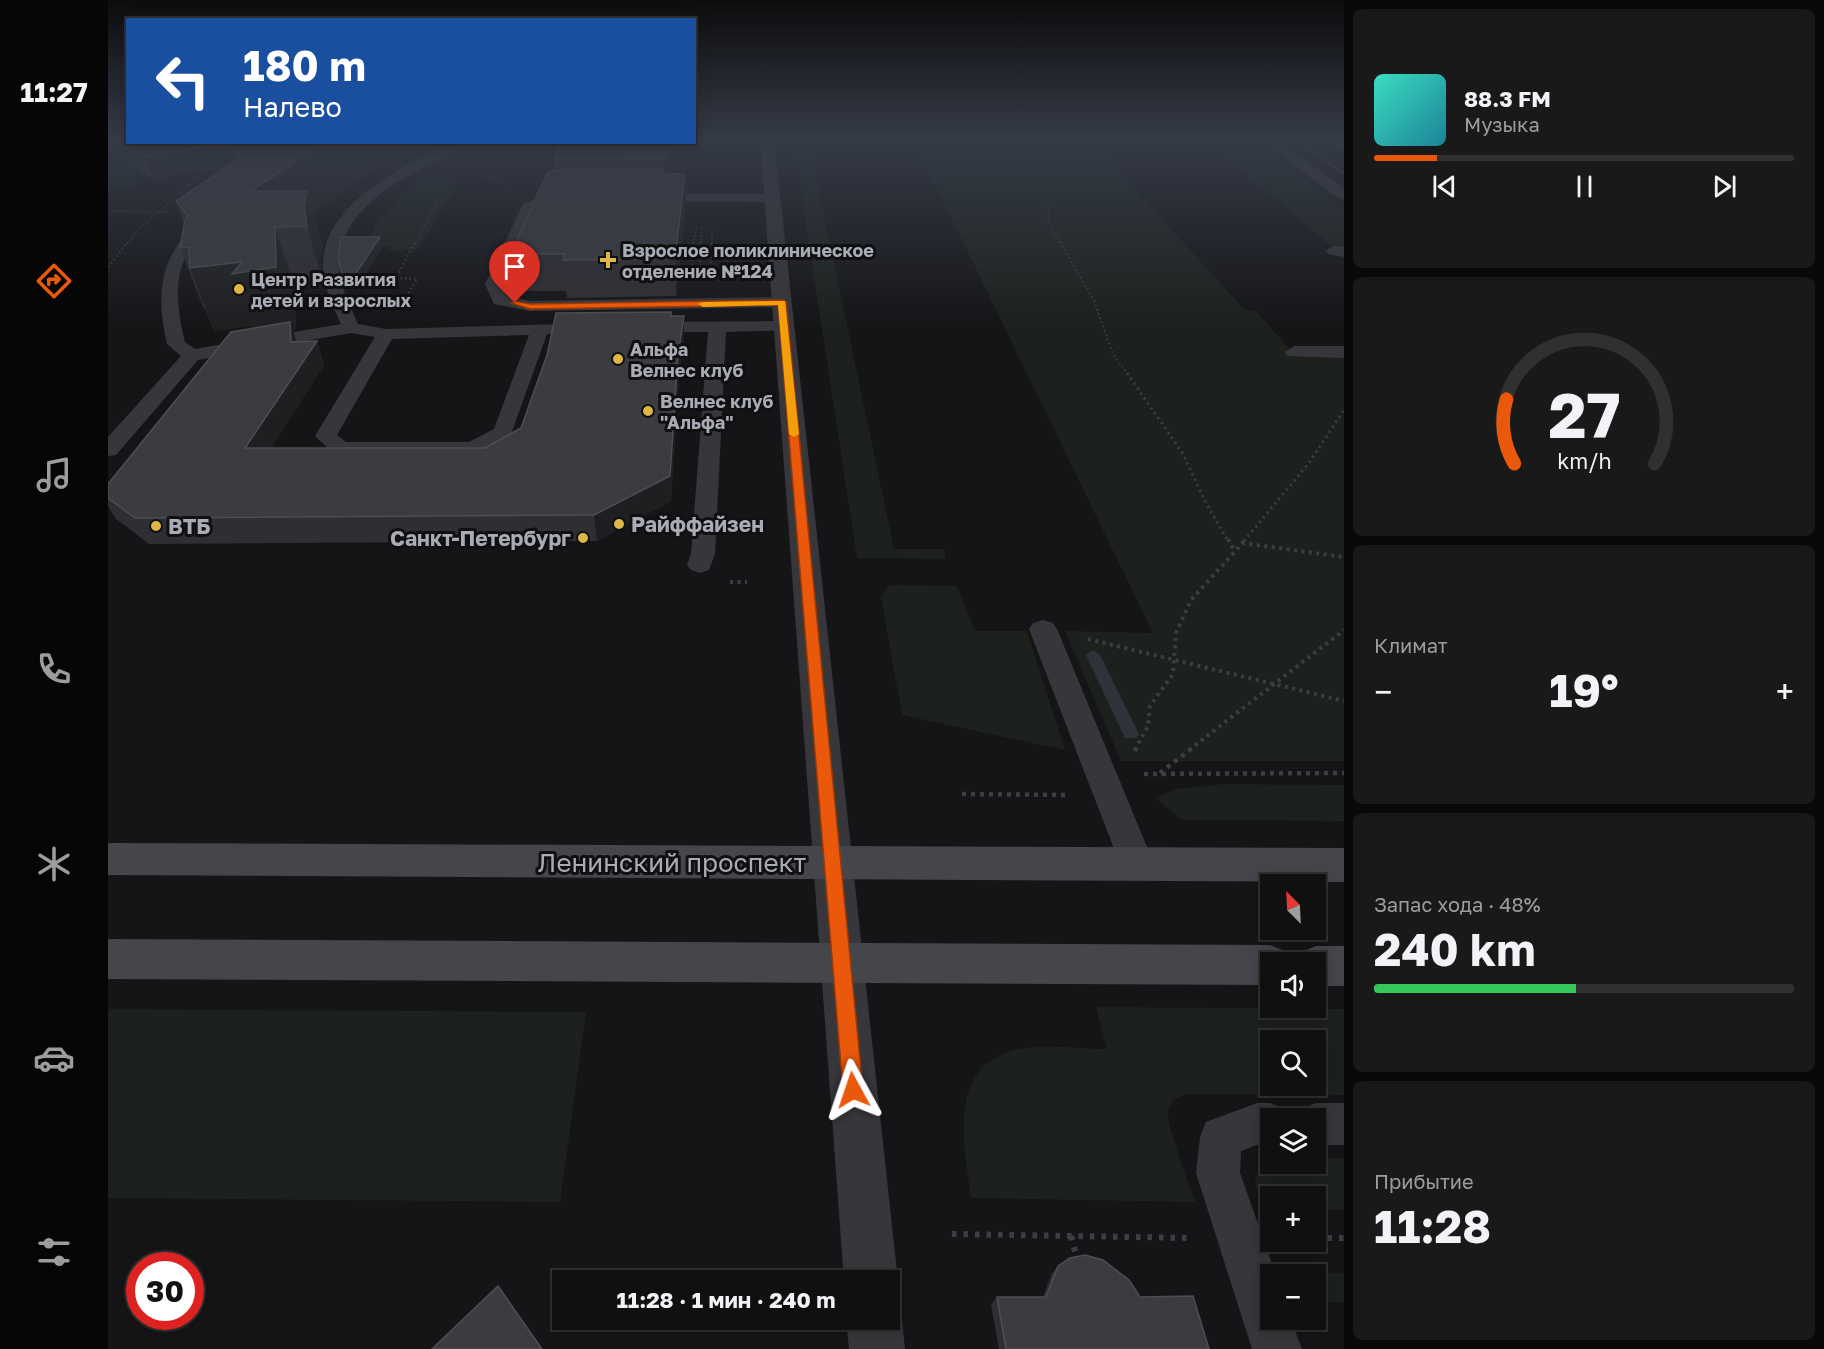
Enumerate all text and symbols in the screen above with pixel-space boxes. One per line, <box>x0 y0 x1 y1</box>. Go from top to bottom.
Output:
text: 180 m <box>243 40 366 90</box>
icon: left <box>144 42 222 120</box>
text: 11:27 <box>20 76 88 108</box>
text: 88.3 FM <box>1464 85 1551 112</box>
text: Налево <box>243 91 342 123</box>
text: Музыка <box>1464 112 1540 136</box>
icon: previous <box>1428 170 1461 203</box>
icon: pause <box>1568 170 1601 203</box>
icon: next <box>1708 170 1741 203</box>
place label: Взрослое поликлиническое отделение №124 <box>622 239 874 282</box>
pin <box>489 241 540 303</box>
icon: arrive <box>498 250 531 283</box>
marker: Взрослое поликлиническое отделение №124 <box>599 251 617 269</box>
icon: directions <box>33 260 75 302</box>
place label: Центр Развития детей и взрослых <box>251 268 411 311</box>
marker: Центр Развития детей и взрослых <box>232 282 246 296</box>
place label: Альфа Велнес клуб <box>630 338 743 381</box>
marker: Альфа Велнес клуб <box>611 352 625 366</box>
text: 27 <box>1548 377 1620 452</box>
place label: Велнес клуб "Альфа" <box>660 390 773 433</box>
marker: Велнес клуб "Альфа" <box>641 404 655 418</box>
text: km/h <box>1557 448 1611 474</box>
icon: music <box>33 454 75 496</box>
place label: Райффайзен <box>631 511 764 537</box>
place label: ВТБ <box>168 513 211 539</box>
marker: Райффайзен <box>612 517 626 531</box>
marker: ВТБ <box>149 519 163 533</box>
place label: Санкт-Петербург <box>390 525 571 551</box>
marker: Санкт-Петербург <box>576 531 590 545</box>
text: Климат <box>1374 633 1448 657</box>
icon: phone <box>33 648 75 690</box>
text: 19° <box>1549 663 1619 717</box>
text: − <box>1374 672 1392 711</box>
text: + <box>1776 672 1794 711</box>
icon: climate <box>33 843 75 885</box>
street label: Ленинский проспект <box>538 847 806 878</box>
north arrow <box>1260 874 1326 940</box>
map controls <box>1260 874 1326 1330</box>
text: Запас хода · 48% <box>1374 892 1541 916</box>
text: 240 km <box>1374 922 1536 976</box>
button: sound <box>1260 952 1326 1018</box>
button: search <box>1260 1030 1326 1096</box>
icon: car <box>33 1037 75 1079</box>
position arrow <box>821 1058 885 1122</box>
button: layers <box>1260 1108 1326 1174</box>
text: Прибытие <box>1374 1169 1474 1193</box>
button: + <box>1260 1186 1326 1252</box>
text: 11:28 <box>1374 1199 1491 1253</box>
icon: filters <box>33 1231 75 1273</box>
speed limit sign: 30 <box>126 1252 204 1330</box>
button: − <box>1260 1264 1326 1330</box>
text: 11:28 · 1 мин · 240 m <box>616 1286 836 1313</box>

